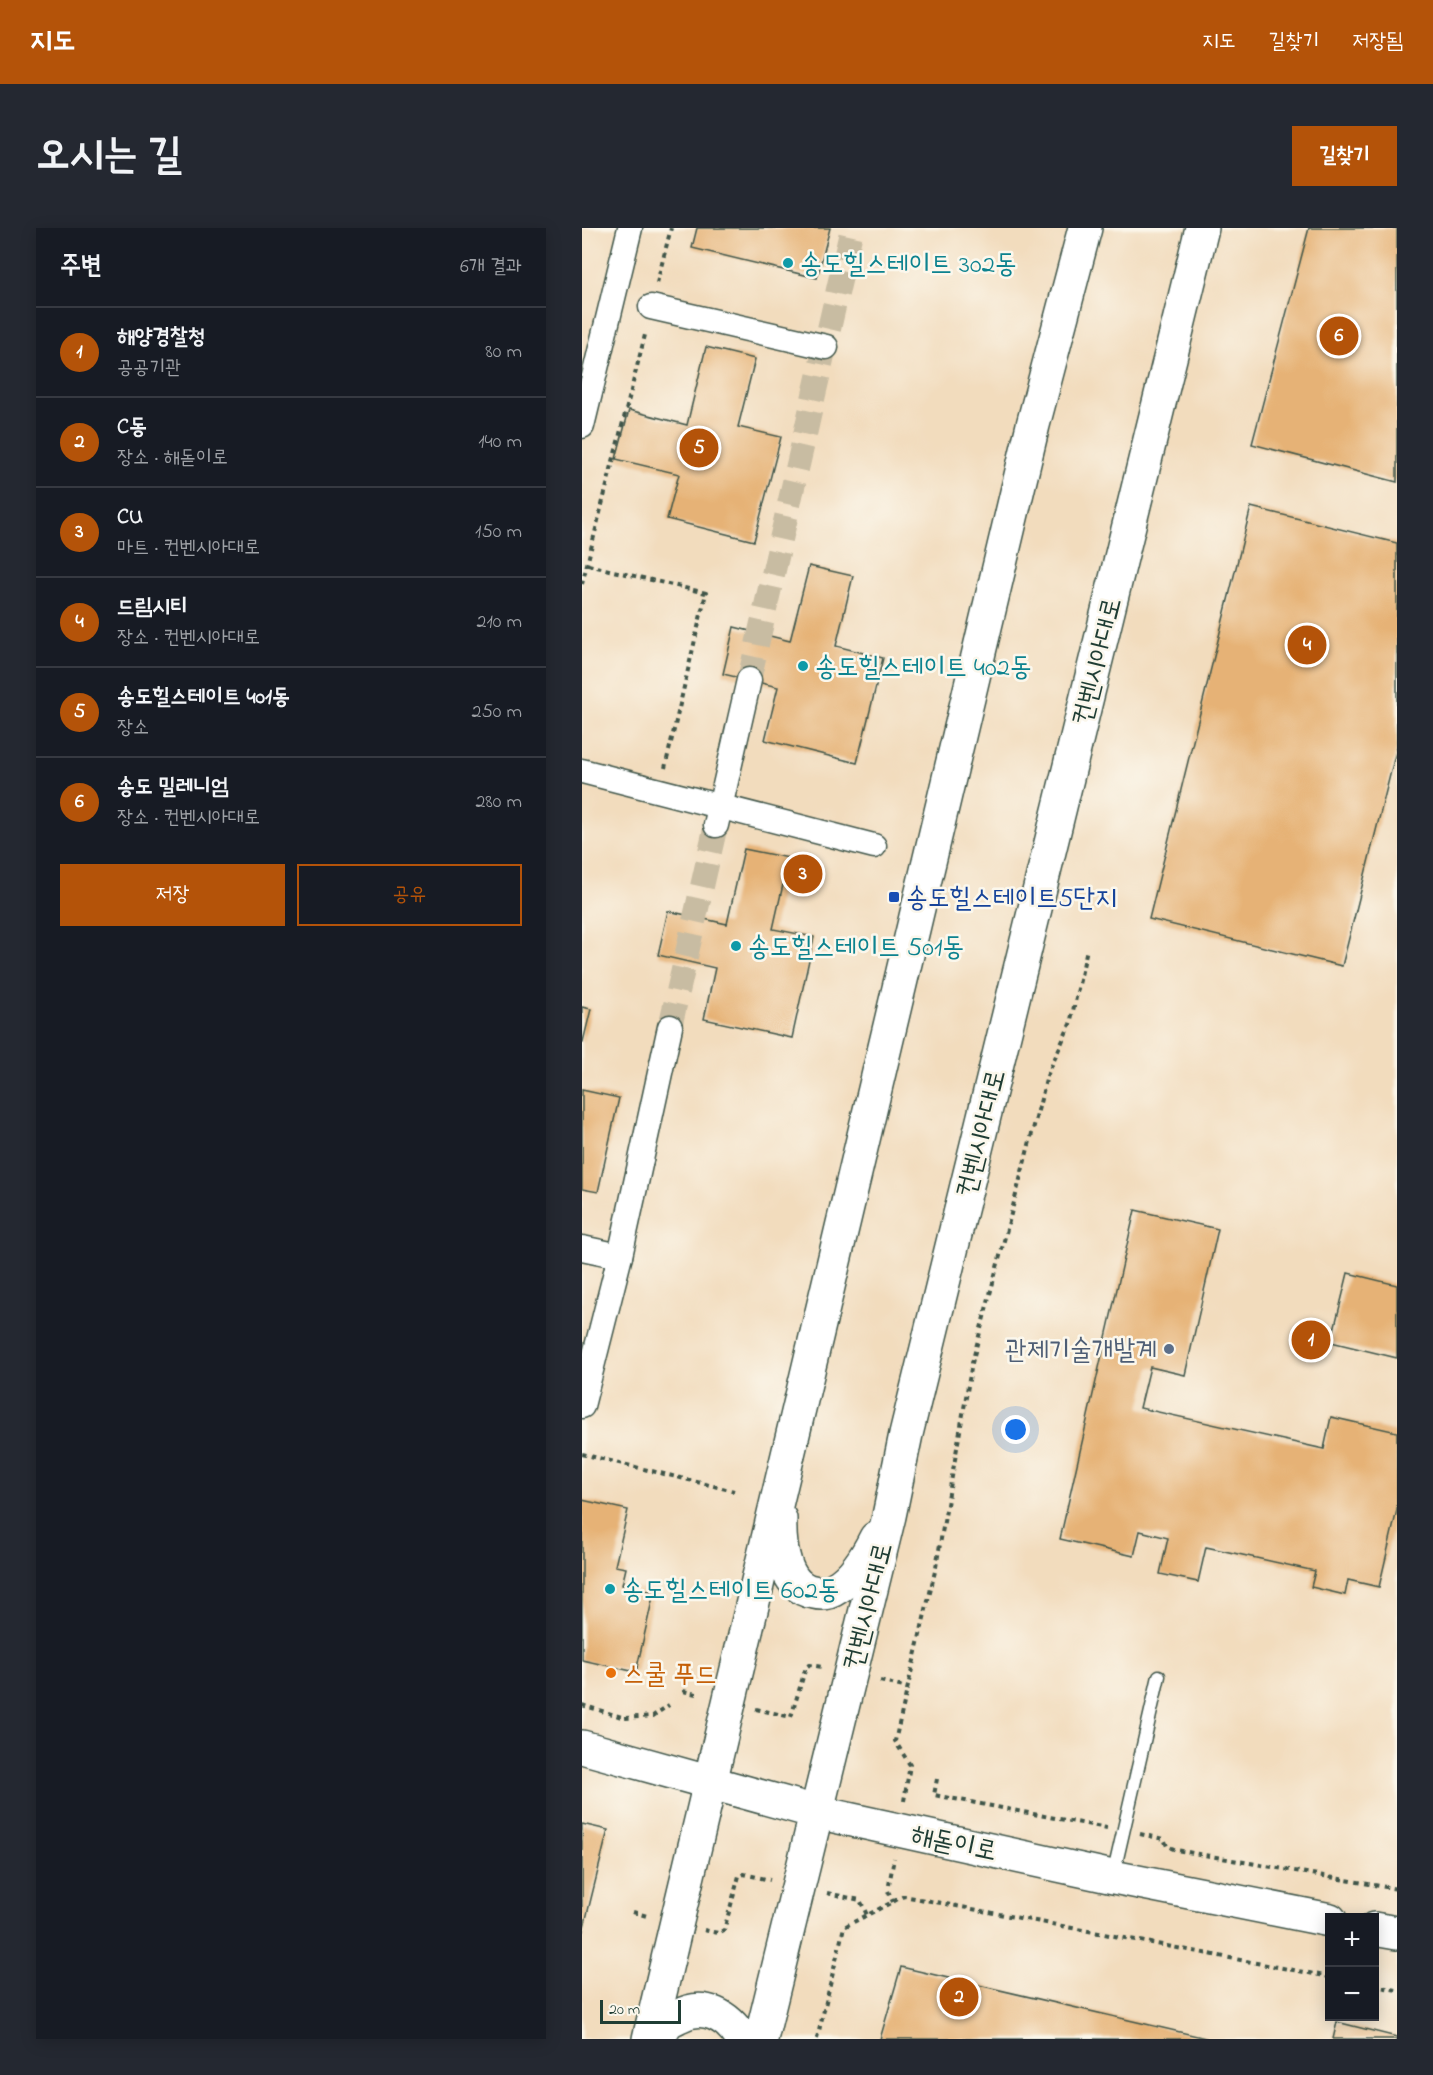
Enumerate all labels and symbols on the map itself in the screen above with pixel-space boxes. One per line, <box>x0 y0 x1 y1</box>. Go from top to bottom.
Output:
place label: 송도힐스테이트 302동 <box>800 246 1017 285</box>
marker: 송도힐스테이트 302동 <box>781 256 795 270</box>
pin: 6 <box>1320 314 1359 358</box>
pin: 5 <box>680 426 718 470</box>
street label: 컨벤시아대로 <box>1064 594 1133 730</box>
pin: 4 <box>1288 622 1326 668</box>
place label: 송도힐스테이트 402동 <box>815 649 1032 688</box>
marker: 송도힐스테이트 402동 <box>796 659 810 673</box>
pin: 3 <box>784 852 822 896</box>
place label: 송도힐스테이트5단지 <box>906 880 1117 919</box>
marker: 송도힐스테이트5단지 <box>887 890 901 904</box>
place label: 송도힐스테이트 501동 <box>748 929 964 968</box>
marker: 송도힐스테이트 501동 <box>729 939 743 953</box>
street label: 컨벤시아대로 <box>948 1066 1017 1202</box>
pin: 1 <box>1292 1318 1330 1362</box>
place label: 관제기술개발계 <box>1005 1332 1157 1371</box>
marker: 관제기술개발계 <box>1162 1342 1176 1356</box>
your location <box>1001 1415 1030 1444</box>
street label: 컨벤시아대로 <box>835 1539 904 1675</box>
place label: 송도힐스테이트 602동 <box>622 1572 840 1611</box>
marker: 송도힐스테이트 602동 <box>603 1582 617 1596</box>
place label: 스쿨 푸드 <box>623 1656 717 1695</box>
marker: 스쿨 푸드 <box>604 1666 618 1680</box>
street label: 해돋이로 <box>907 1816 1000 1873</box>
pin: 2 <box>940 1974 979 2020</box>
scale bar <box>600 1997 681 2024</box>

